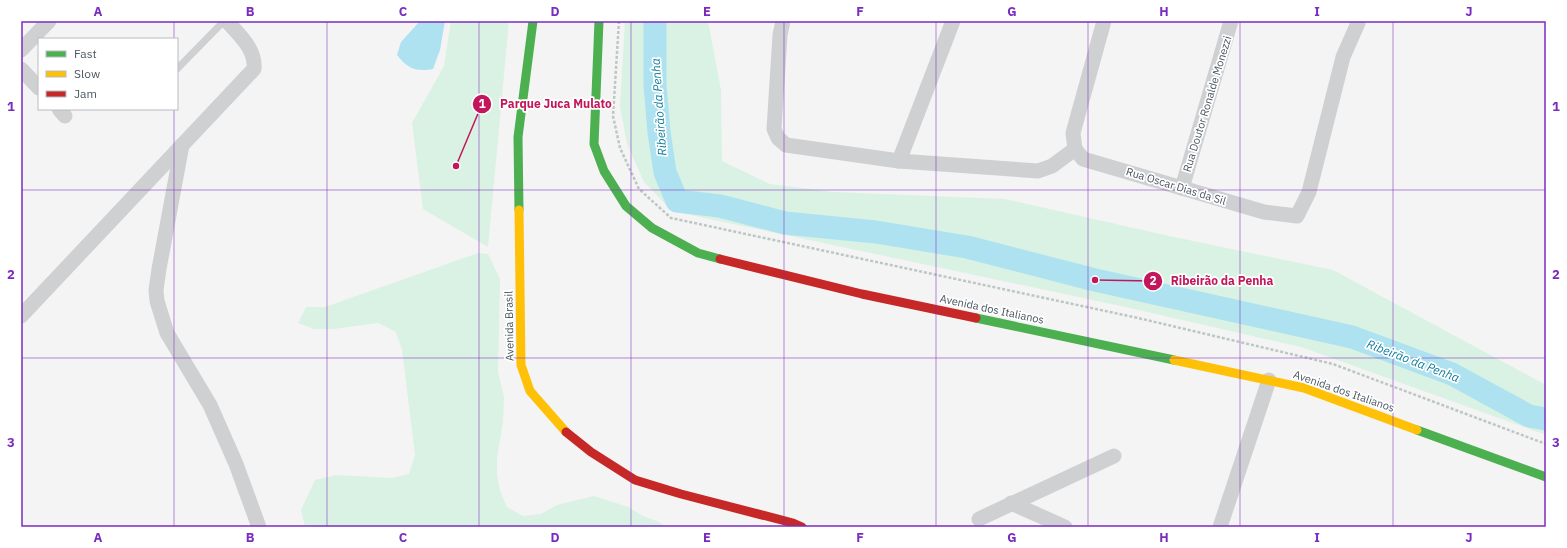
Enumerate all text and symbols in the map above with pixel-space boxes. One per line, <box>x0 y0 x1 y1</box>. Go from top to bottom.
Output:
text: A <box>94 3 103 20</box>
text: B <box>246 3 255 20</box>
text: C <box>399 3 408 20</box>
text: D <box>550 3 560 20</box>
text: E <box>703 3 711 20</box>
text: F <box>856 3 864 20</box>
text: G <box>1007 3 1017 20</box>
text: H <box>1159 3 1169 20</box>
text: I <box>1314 3 1320 20</box>
text: J <box>1465 3 1473 20</box>
street label: Rua Doutor Ronalde Monezzi <box>1180 34 1234 174</box>
legend <box>38 38 178 110</box>
text: Fast <box>74 46 97 61</box>
water label: Ribeirão da Penha <box>648 58 669 156</box>
text: Slow <box>74 66 100 81</box>
text: Jam <box>74 86 97 101</box>
callout: Parque Juca Mulato <box>472 92 619 116</box>
text: 1 <box>478 96 486 111</box>
text: Parque Juca Mulato <box>500 96 612 111</box>
text: 1 <box>7 98 15 115</box>
text: 1 <box>1552 98 1560 115</box>
street label: Rua Oscar Dias da Sil <box>1124 164 1228 208</box>
text: 2 <box>7 266 15 283</box>
text: 2 <box>1552 266 1560 283</box>
callout: Ribeirão da Penha <box>1143 269 1281 293</box>
text: 2 <box>1149 273 1157 288</box>
text: Ribeirão da Penha <box>1171 273 1273 288</box>
street label: Avenida Brasil <box>501 291 517 361</box>
street label: Avenida dos Italianos <box>939 291 1045 327</box>
water label: Ribeirão da Penha <box>1365 336 1462 385</box>
street label: Avenida dos Italianos <box>1292 367 1396 415</box>
text: 3 <box>7 434 15 451</box>
text: 3 <box>1552 434 1560 451</box>
text: A <box>94 529 103 546</box>
text: B <box>246 529 255 546</box>
text: C <box>399 529 408 546</box>
text: D <box>550 529 560 546</box>
text: E <box>703 529 711 546</box>
text: F <box>856 529 864 546</box>
text: G <box>1007 529 1017 546</box>
text: H <box>1159 529 1169 546</box>
text: I <box>1314 529 1320 546</box>
text: J <box>1465 529 1473 546</box>

